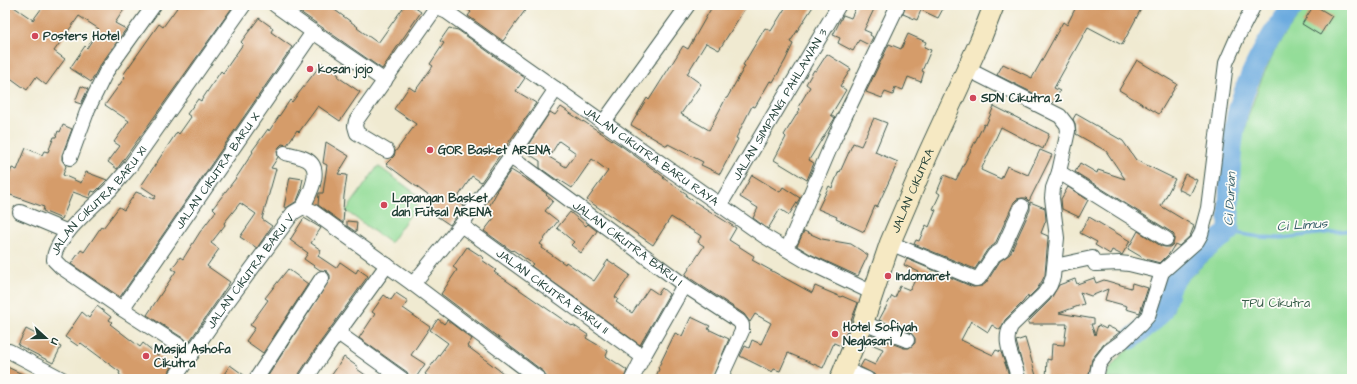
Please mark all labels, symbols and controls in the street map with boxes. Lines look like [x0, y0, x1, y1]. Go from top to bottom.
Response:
street label: JALAN SIMPANG PAHLAWAN 3 [728, 25, 832, 184]
place label: Posters Hotel [43, 28, 120, 45]
marker: Posters Hotel [30, 31, 40, 41]
place label: kosan jojo [318, 61, 373, 79]
marker: kosan jojo [305, 64, 315, 74]
place label: SDN Cikutra 2 [980, 90, 1062, 107]
marker: SDN Cikutra 2 [968, 93, 978, 103]
street label: JALAN CIKUTRA BARU RAYA [580, 103, 722, 210]
street label: JALAN CIKUTRA BARU X [171, 109, 264, 233]
street label: JALAN CIKUTRA BARU XI [46, 142, 151, 257]
place label: GOR Basket ARENA [438, 142, 551, 159]
marker: GOR Basket ARENA [425, 145, 435, 155]
street label: JALAN CIKUTRA [887, 145, 938, 235]
water label: Ci Durian [1220, 170, 1240, 226]
place label: Lapangan Basket dan Futsal ARENA [391, 190, 492, 221]
street label: JALAN CIKUTRA BARU I [569, 197, 687, 290]
marker: Lapangan Basket dan Futsal ARENA [379, 200, 389, 210]
street label: JALAN CIKUTRA BARU V [202, 210, 299, 332]
water label: Ci Limus [1276, 214, 1329, 236]
street label: JALAN CIKUTRA BARU II [493, 245, 612, 338]
place label: Indomaret [896, 268, 950, 285]
marker: Indomaret [883, 271, 893, 281]
park label: TPU Cikutra [1242, 295, 1310, 312]
north arrow [26, 318, 66, 358]
place label: Hotel Sofiyah Neglasari [843, 319, 918, 352]
marker: Hotel Sofiyah Neglasari [830, 329, 840, 339]
text: U [47, 335, 63, 347]
place label: Masjid Ashofa Cikutra [154, 341, 231, 372]
marker: Masjid Ashofa Cikutra [141, 351, 151, 361]

